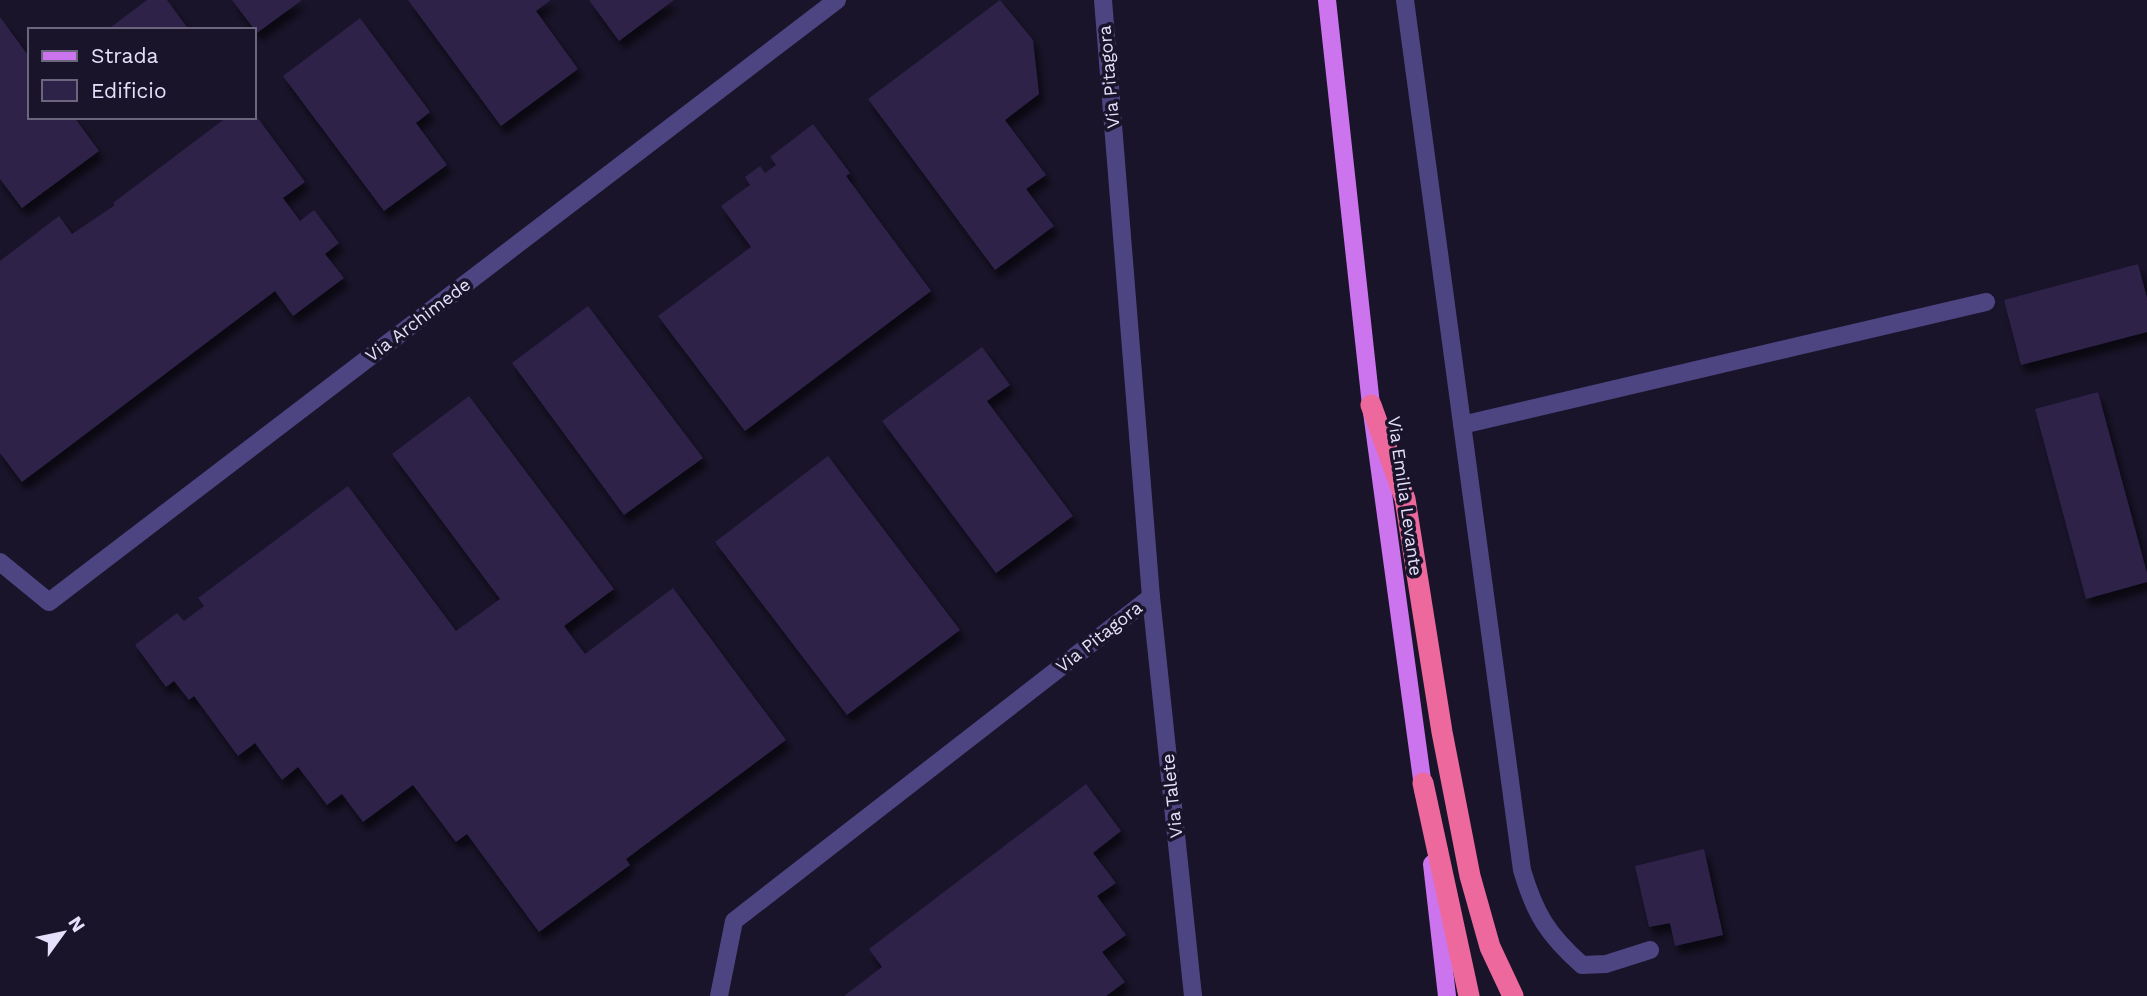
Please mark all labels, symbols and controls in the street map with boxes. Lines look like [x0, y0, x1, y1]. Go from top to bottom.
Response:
street label: Via Pitagora [1094, 25, 1123, 130]
legend [28, 28, 256, 119]
text: Strada [91, 43, 159, 68]
text: Edificio [91, 78, 167, 103]
street label: Via Archimede [361, 273, 474, 366]
street label: Via Emilia Levante [1384, 415, 1427, 577]
street label: Via Pitagora [1051, 596, 1146, 677]
street label: Via Talete [1157, 753, 1186, 839]
north arrow [28, 898, 98, 968]
text: N [63, 912, 90, 936]

